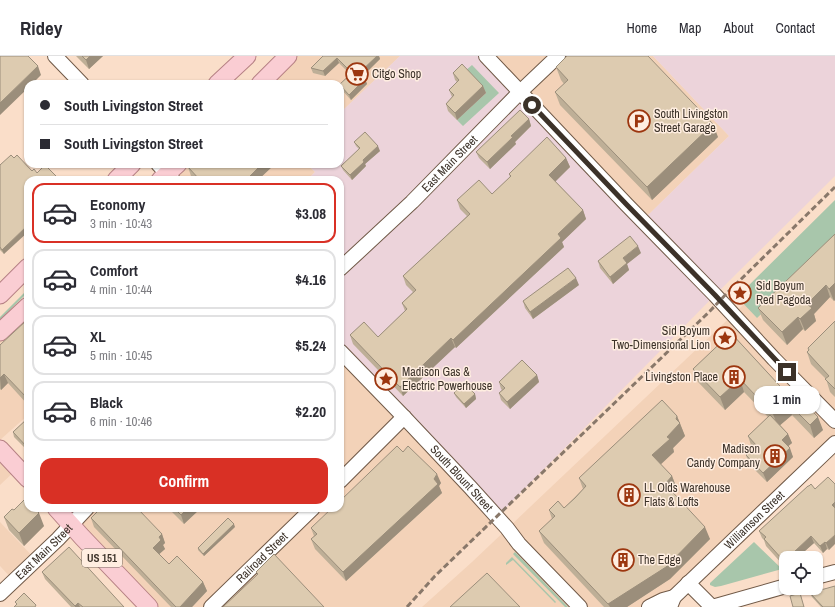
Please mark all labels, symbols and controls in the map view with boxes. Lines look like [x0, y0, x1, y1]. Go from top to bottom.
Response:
text: Ridey [20, 15, 62, 41]
text: Home [626, 19, 657, 37]
text: Map [679, 19, 701, 37]
text: About [723, 19, 753, 37]
text: Contact [775, 19, 815, 37]
supermarket icon: Citgo Shop [344, 61, 370, 87]
place label: Citgo Shop [372, 66, 421, 82]
text: South Livingston Street [64, 95, 203, 116]
route start [523, 96, 541, 114]
place label: South Livingston Street Garage [654, 106, 728, 136]
parking icon: South Livingston Street Garage [626, 108, 652, 134]
street label: East Main Street [418, 132, 481, 196]
text: South Livingston Street [64, 133, 203, 154]
text: Economy [90, 194, 145, 215]
icon: car [42, 195, 78, 231]
text: $3.08 [295, 203, 326, 224]
text: 3 min · 10:43 [90, 215, 152, 232]
text: Comfort [90, 260, 138, 281]
icon: car [42, 261, 78, 297]
text: $4.16 [295, 269, 326, 290]
place label: Sid Boyum Red Pagoda [756, 278, 811, 308]
place icon: Sid Boyum Red Pagoda [727, 280, 753, 306]
text: 4 min · 10:44 [90, 281, 152, 298]
place label: Sid Boyum Two-Dimensional Lion [612, 323, 710, 353]
place icon: Sid Boyum Two-Dimensional Lion [712, 325, 738, 351]
text: XL [90, 326, 106, 347]
icon: car [42, 327, 78, 363]
text: $5.24 [295, 335, 326, 356]
text: 5 min · 10:45 [90, 347, 152, 364]
route end [778, 363, 796, 381]
place label: Madison Gas & Electric Powerhouse [402, 364, 492, 394]
building icon: Livingston Place [721, 364, 747, 390]
place icon: Madison Gas & Electric Powerhouse [373, 366, 399, 392]
place label: Livingston Place [645, 369, 718, 385]
callout: 1 min [754, 386, 820, 414]
text: 1 min [773, 391, 801, 408]
text: Black [90, 392, 123, 413]
icon: car [42, 393, 78, 429]
text: $2.20 [295, 401, 326, 422]
text: 6 min · 10:46 [90, 413, 152, 430]
place label: Madison Candy Company [687, 441, 760, 471]
street label: South Blount Street [426, 442, 497, 515]
building icon: Madison Candy Company [762, 443, 788, 469]
button: Confirm [40, 458, 328, 504]
place label: LL Olds Warehouse Flats & Lofts [644, 480, 730, 510]
building icon: LL Olds Warehouse Flats & Lofts [616, 482, 642, 508]
street label: Williamson Street [721, 487, 788, 553]
street label: East Main Street [12, 520, 76, 583]
street label: Railroad Street [233, 529, 292, 586]
building icon: The Edge [610, 547, 636, 573]
road number: US 151 [82, 549, 122, 567]
map controls [779, 551, 823, 595]
button: locate [779, 551, 823, 595]
place label: The Edge [638, 552, 681, 568]

